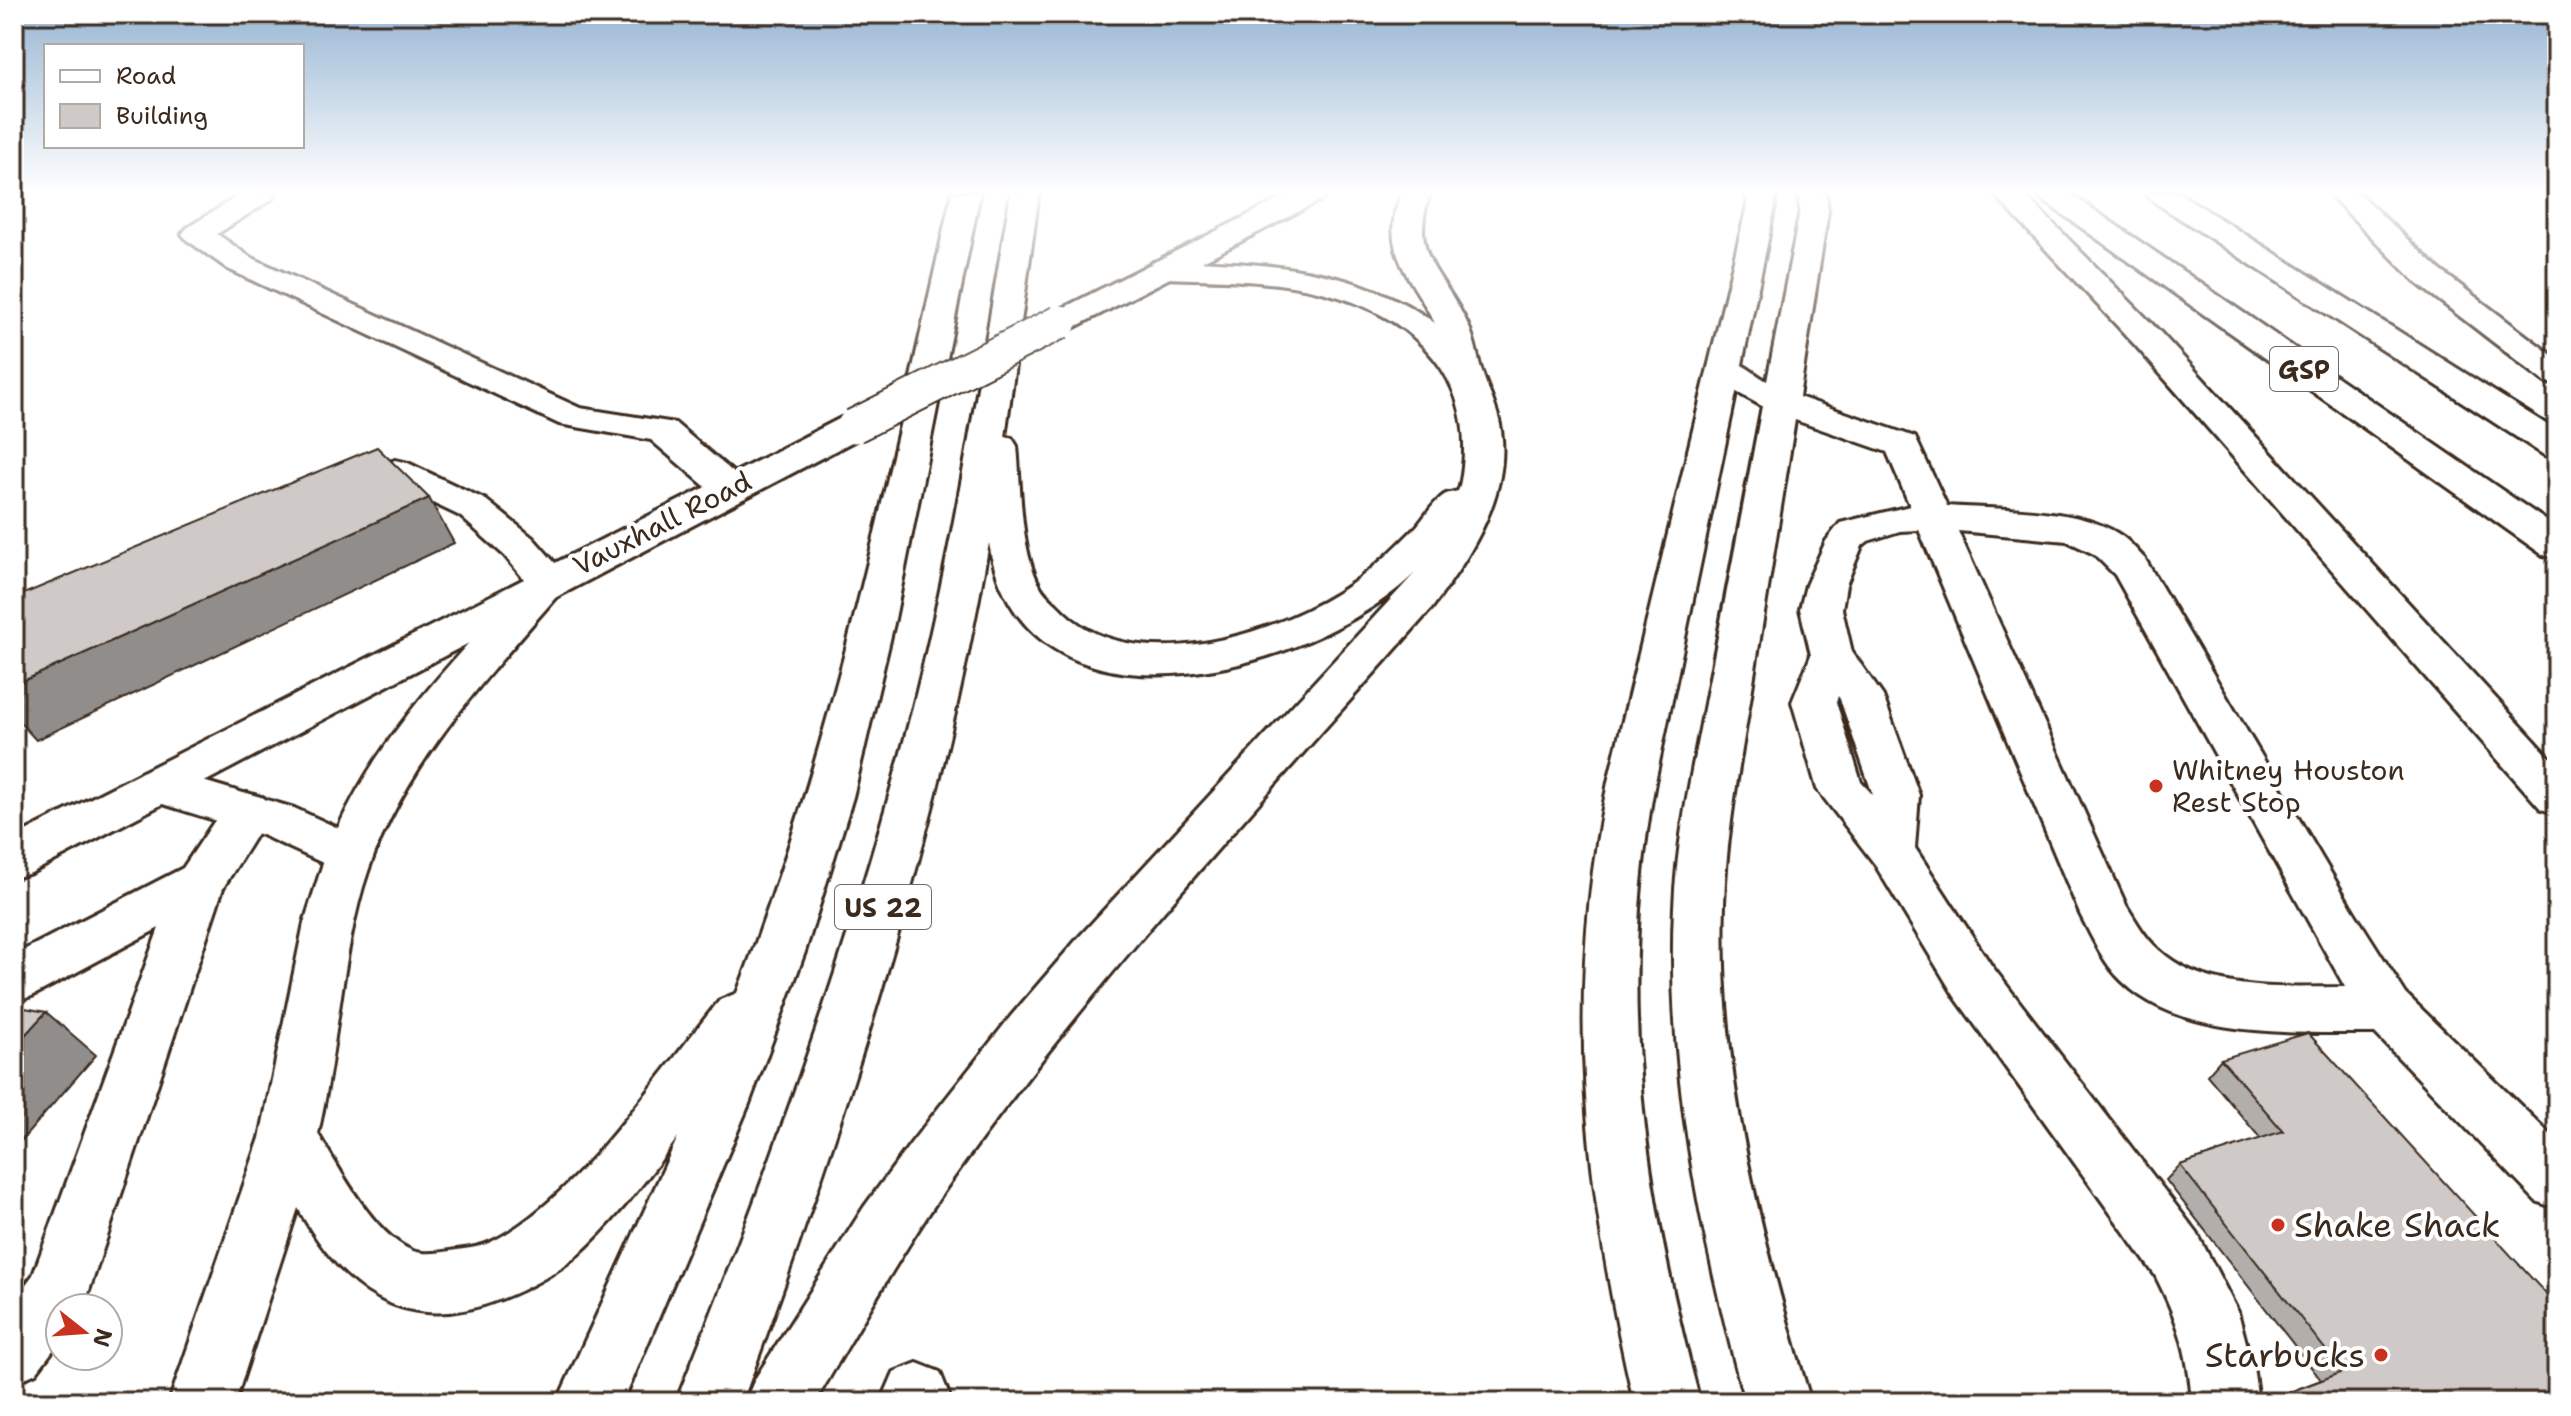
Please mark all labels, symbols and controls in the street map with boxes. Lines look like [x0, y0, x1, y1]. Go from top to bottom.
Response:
legend [44, 44, 304, 148]
text: Road [116, 60, 176, 92]
text: Building [116, 100, 208, 132]
road number: GSP [2270, 347, 2338, 391]
street label: Vauxhall Road [566, 462, 758, 584]
place label: Whitney Houston Rest Stop [2172, 751, 2405, 821]
marker: Whitney Houston Rest Stop [2147, 777, 2165, 795]
road number: US 22 [835, 885, 931, 929]
place label: Shake Shack [2294, 1202, 2501, 1248]
marker: Shake Shack [2269, 1216, 2287, 1234]
north arrow [44, 1292, 124, 1372]
text: N [86, 1325, 119, 1350]
place label: Starbucks [2205, 1332, 2365, 1378]
marker: Starbucks [2372, 1346, 2390, 1364]

